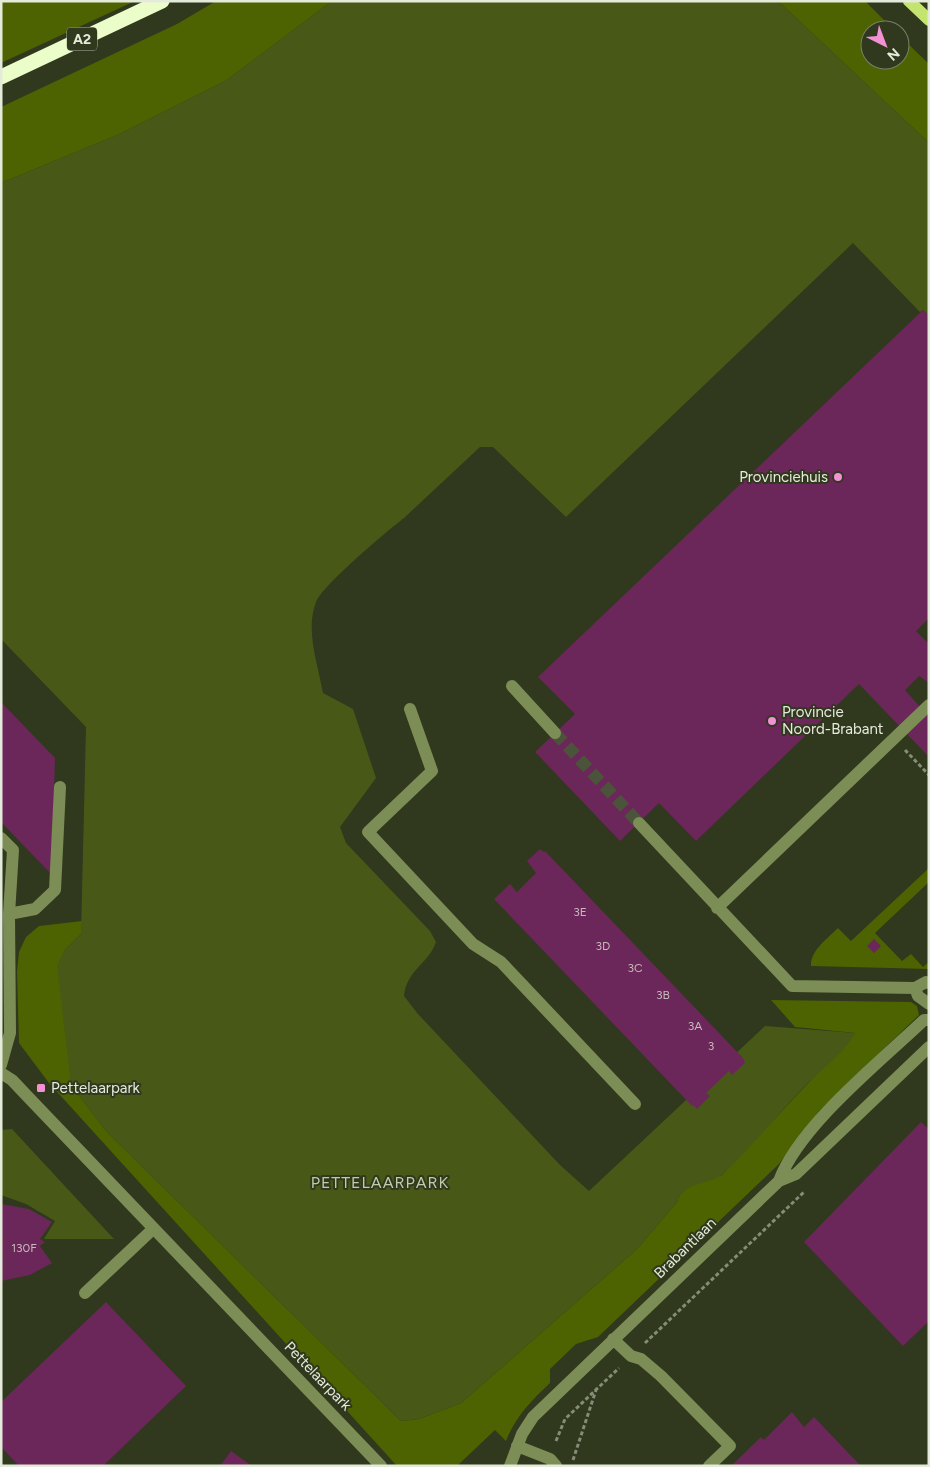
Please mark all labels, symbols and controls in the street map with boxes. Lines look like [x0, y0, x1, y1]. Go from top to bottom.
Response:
north arrow [860, 20, 910, 70]
road number: A2 [67, 28, 97, 50]
text: N [884, 44, 903, 64]
place label: Provinciehuis [739, 468, 828, 486]
marker: Provinciehuis [832, 471, 844, 483]
place label: Provincie Noord-Brabant [782, 703, 884, 738]
marker: Provincie Noord-Brabant [766, 715, 778, 727]
house number: 3E [573, 905, 587, 919]
house number: 3D [596, 939, 610, 953]
house number: 3C [627, 961, 643, 975]
house number: 3B [656, 988, 670, 1002]
house number: 3A [688, 1019, 702, 1033]
house number: 3 [708, 1039, 714, 1053]
place label: Pettelaarpark [51, 1079, 140, 1097]
marker: Pettelaarpark [35, 1082, 47, 1094]
district label: PETTELAARPARK [311, 1173, 449, 1192]
street label: Brabantlaan [650, 1214, 720, 1282]
house number: 130F [11, 1241, 37, 1255]
street label: Pettelaarpark [281, 1338, 356, 1415]

